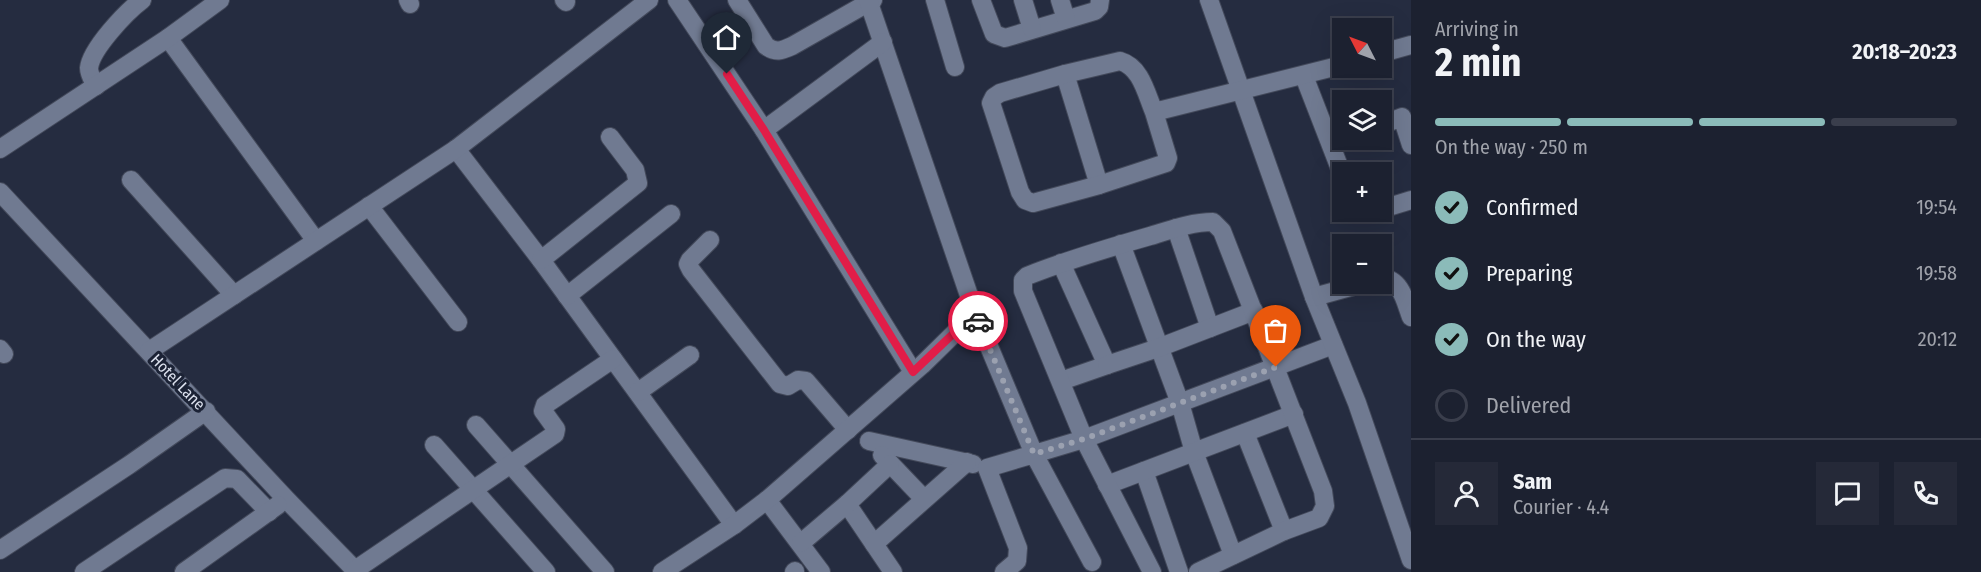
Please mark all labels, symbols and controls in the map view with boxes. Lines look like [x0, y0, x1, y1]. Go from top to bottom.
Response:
pin [701, 12, 752, 74]
text: Arriving in [1435, 17, 1519, 41]
north arrow [1332, 18, 1392, 78]
map controls [1332, 18, 1392, 294]
icon: home [710, 21, 743, 54]
text: 20:18–20:23 [1852, 38, 1957, 65]
text: 2 min [1435, 40, 1521, 86]
button: layers [1332, 90, 1392, 150]
text: On the way · 250 m [1435, 135, 1588, 159]
button: + [1332, 162, 1392, 222]
icon: check [1435, 191, 1468, 224]
text: Confirmed [1486, 194, 1579, 221]
text: 19:54 [1916, 195, 1957, 219]
button: − [1332, 234, 1392, 294]
icon: check [1435, 257, 1468, 290]
text: Preparing [1486, 260, 1572, 287]
text: 19:58 [1916, 261, 1957, 285]
courier [948, 291, 1008, 351]
icon: car [962, 305, 995, 338]
pin [1250, 305, 1301, 367]
icon: bag [1259, 314, 1292, 347]
icon: check [1435, 323, 1468, 356]
text: On the way [1486, 326, 1586, 353]
text: 20:12 [1918, 327, 1957, 351]
street label: Hotel Lane [147, 350, 209, 414]
text: Delivered [1486, 392, 1571, 419]
button: person [1435, 462, 1498, 525]
button: chat [1816, 462, 1879, 525]
button: phone [1894, 462, 1957, 525]
text: Sam [1513, 468, 1552, 495]
text: Courier · 4.4 [1513, 495, 1609, 519]

